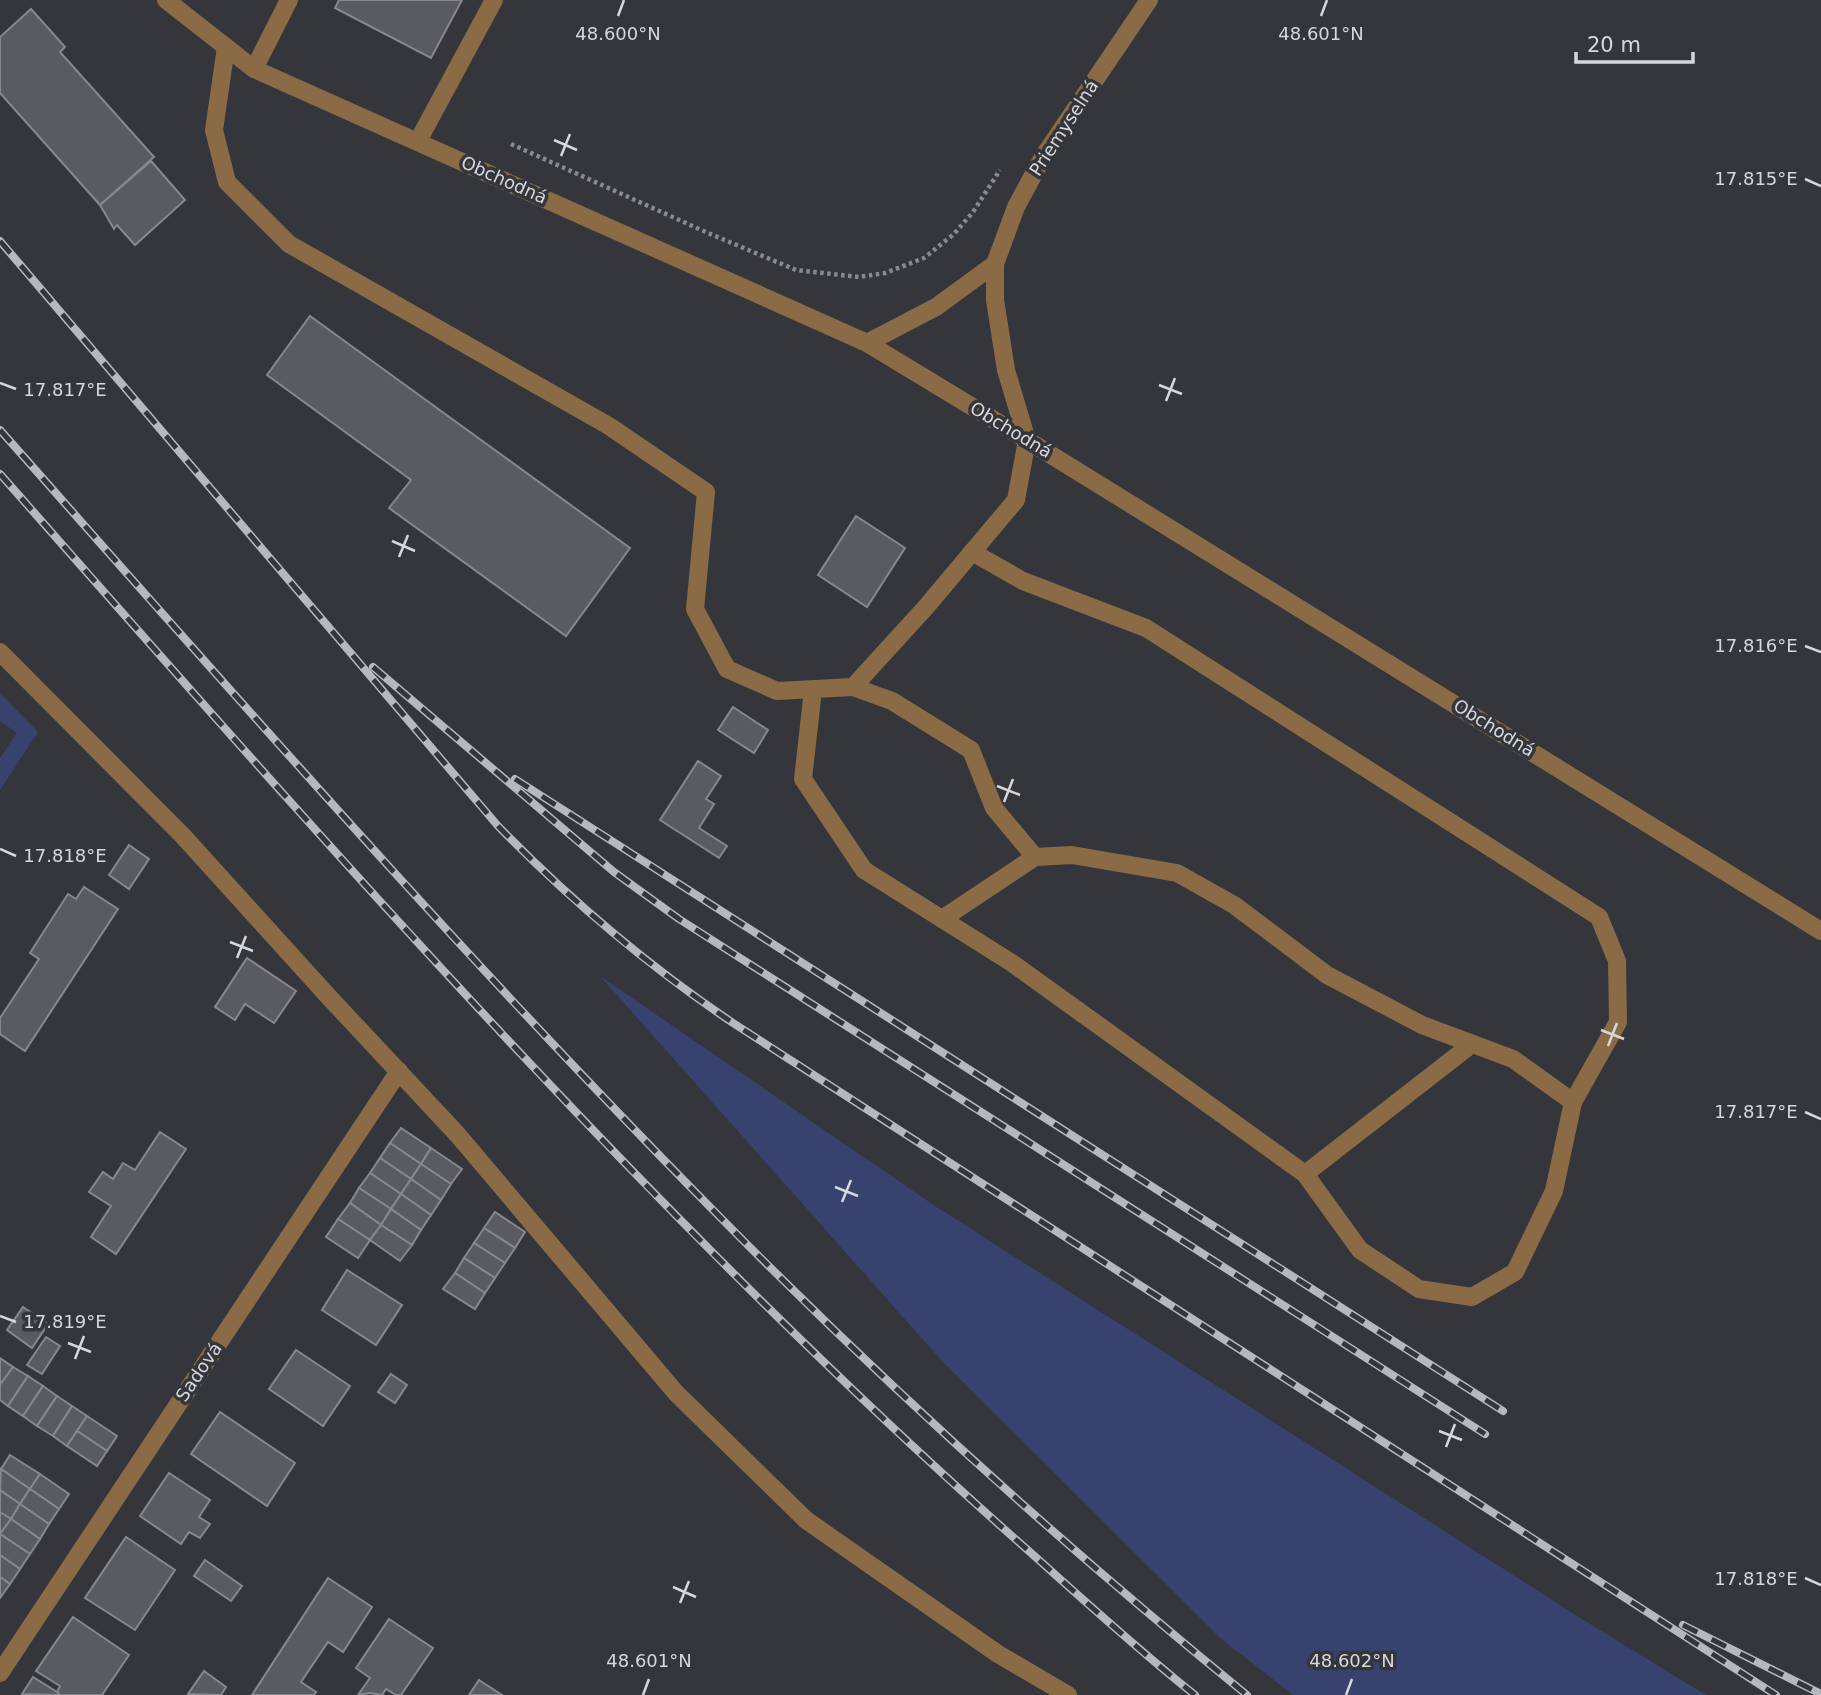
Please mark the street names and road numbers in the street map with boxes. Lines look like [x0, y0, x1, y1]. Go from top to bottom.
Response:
street label: Priemyselná [1025, 76, 1102, 180]
street label: Obchodná [458, 151, 550, 208]
street label: Obchodná [967, 397, 1056, 462]
street label: Obchodná [1450, 694, 1539, 761]
street label: Sadová [171, 1338, 226, 1405]

